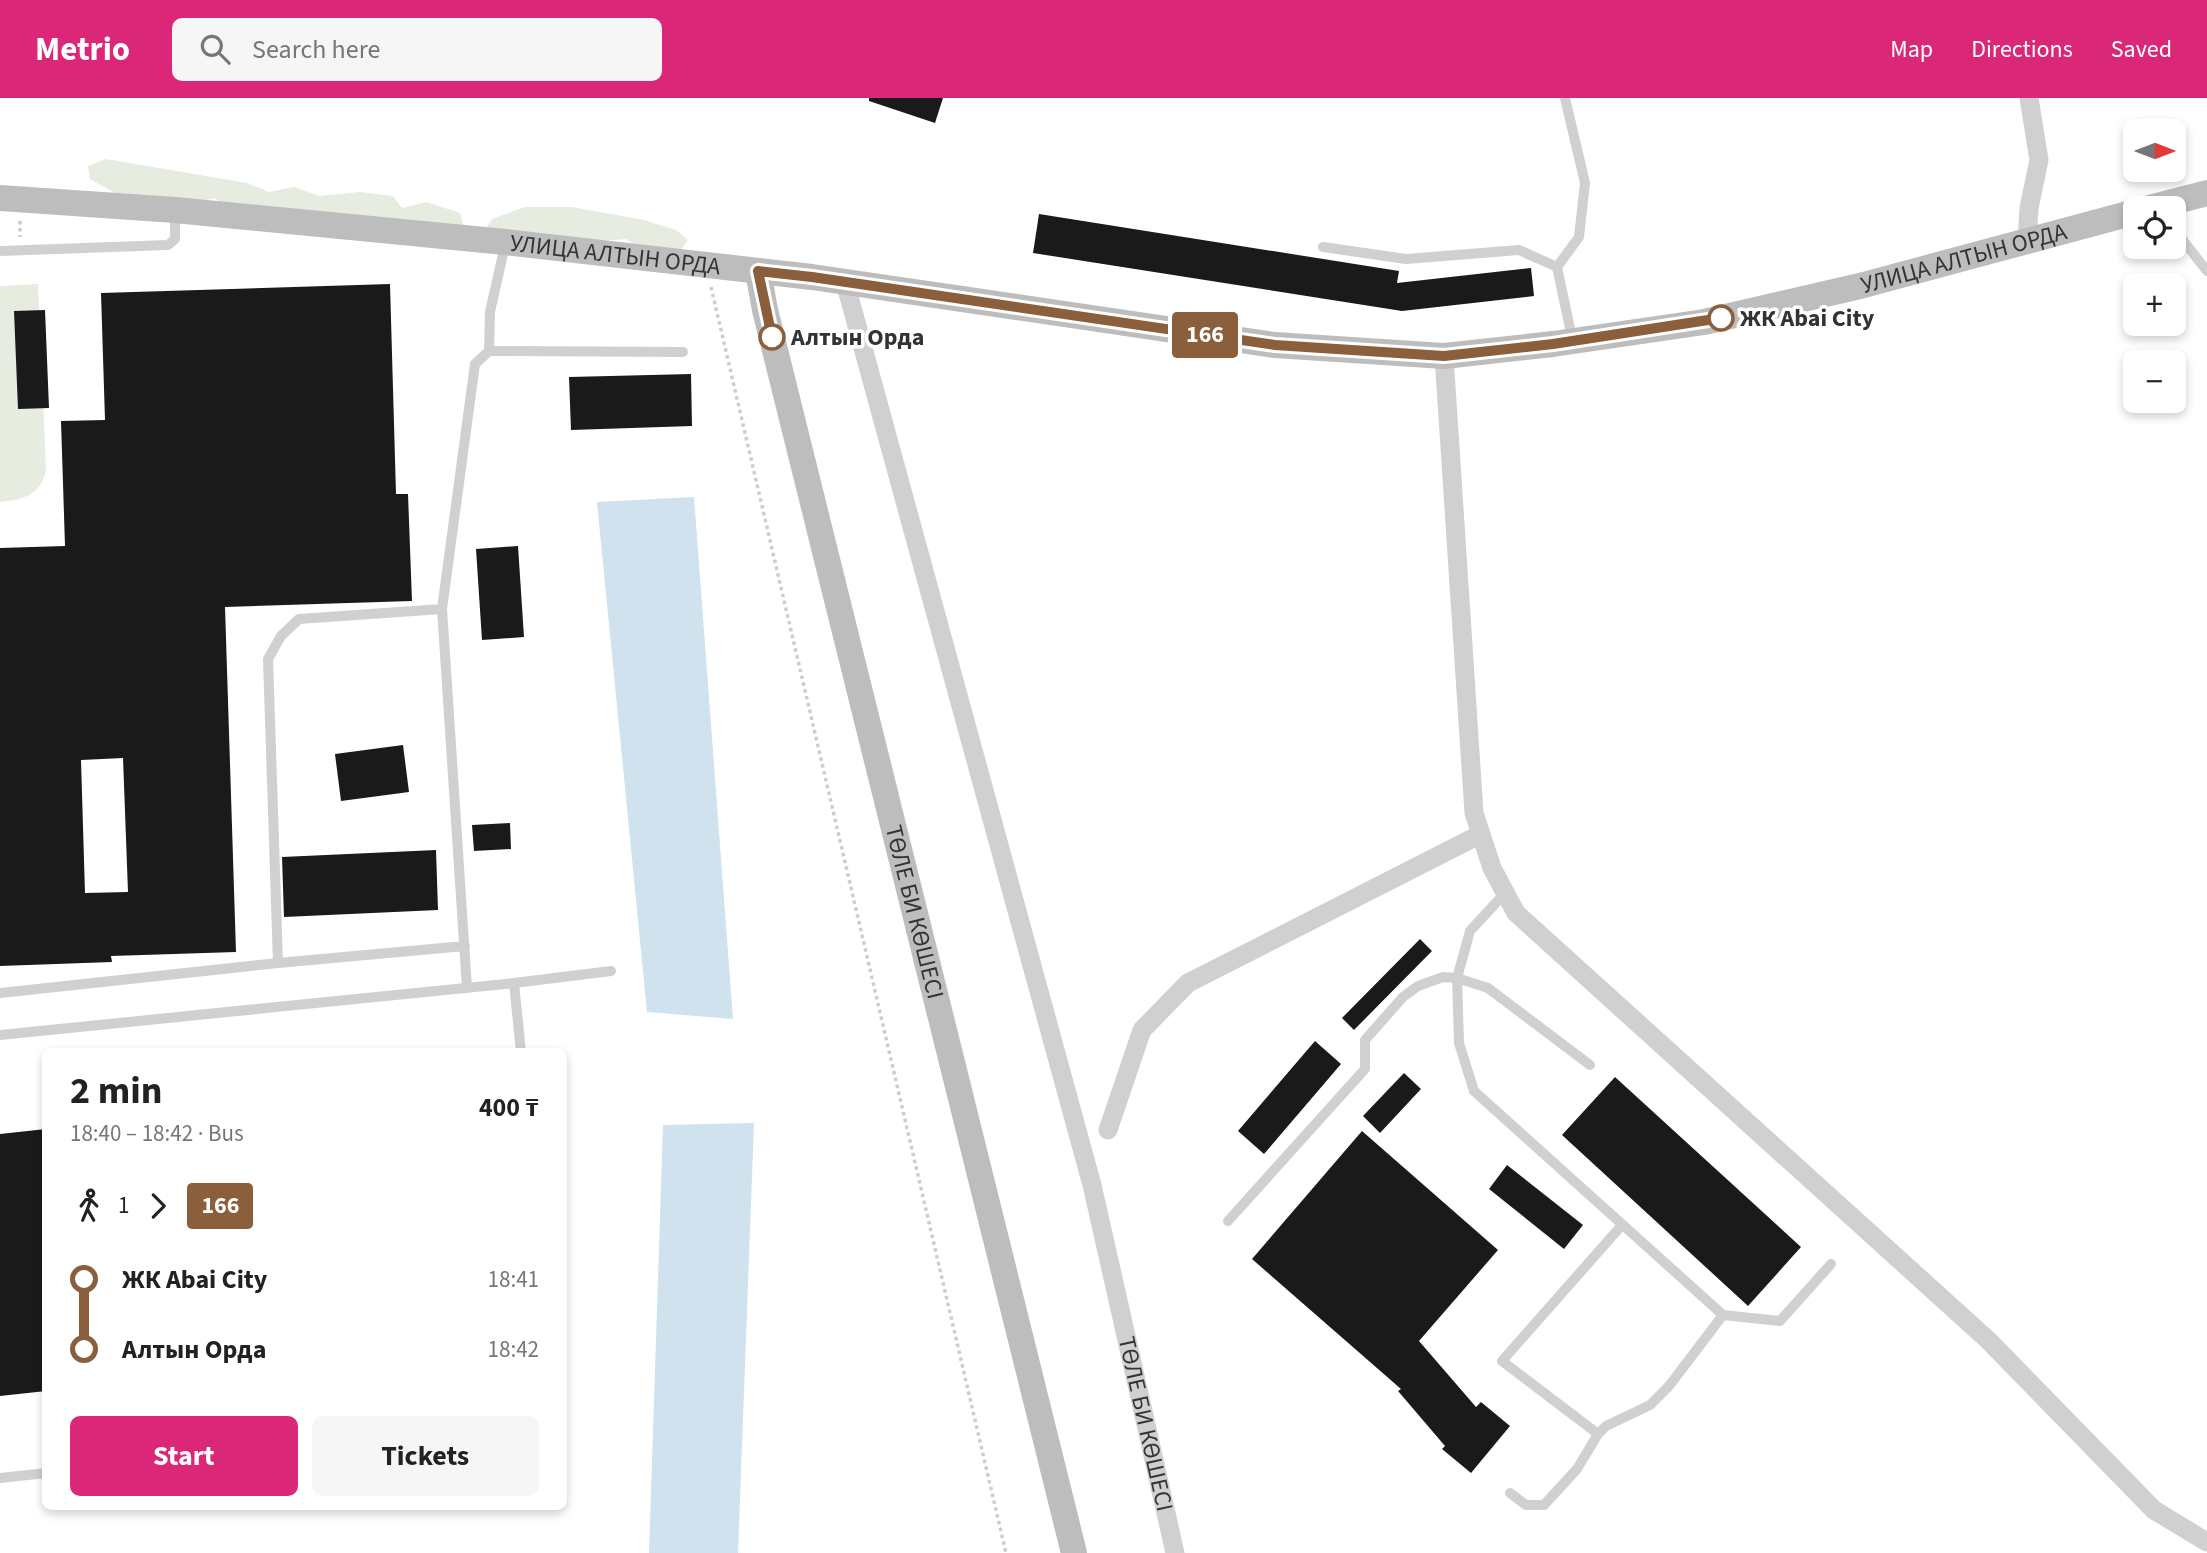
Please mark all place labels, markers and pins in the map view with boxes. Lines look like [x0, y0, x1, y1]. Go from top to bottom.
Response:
place label: ЖК Abai City [1740, 301, 1875, 336]
marker: ЖК Abai City [1708, 305, 1734, 331]
place label: Алтын Орда [790, 320, 924, 355]
marker: Алтын Орда [759, 324, 785, 350]

